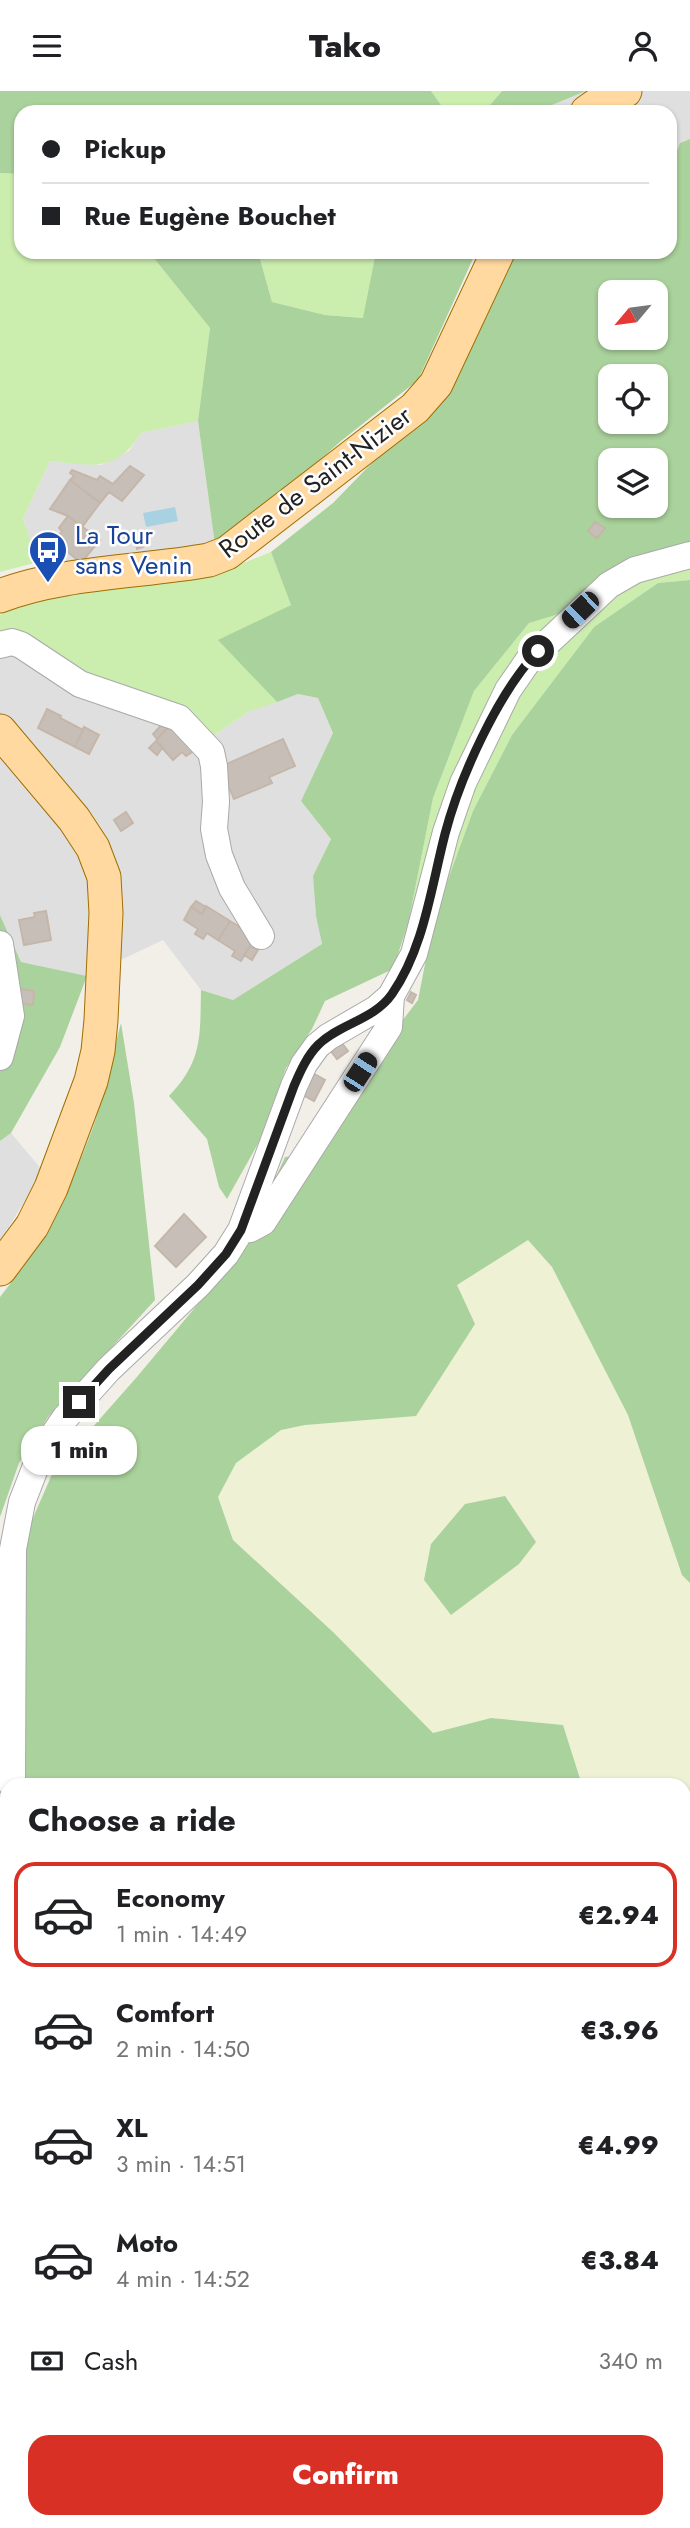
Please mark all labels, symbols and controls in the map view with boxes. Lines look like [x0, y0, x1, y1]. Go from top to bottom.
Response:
text: Tako [309, 23, 381, 69]
icon: menu [28, 27, 66, 65]
icon: person [624, 27, 662, 65]
text: Pickup [84, 130, 166, 168]
text: Rue Eugène Bouchet [84, 197, 336, 235]
north arrow [598, 280, 668, 350]
map controls [598, 280, 668, 518]
button: locate [598, 364, 668, 434]
street label: Route de Saint-Nizier [211, 397, 419, 567]
button: layers [598, 448, 668, 518]
place label: La Tour sans Venin [75, 516, 192, 584]
bus stop icon: La Tour sans Venin [27, 529, 69, 584]
car [558, 588, 603, 632]
route start [522, 635, 554, 667]
car [340, 1049, 381, 1095]
route end [63, 1386, 95, 1418]
callout: 1 min [21, 1427, 137, 1475]
text: 1 min [50, 1433, 108, 1467]
text: Choose a ride [28, 1797, 236, 1843]
text: Economy [116, 1879, 225, 1917]
icon: car [32, 1883, 95, 1946]
text: €2.94 [578, 1896, 659, 1934]
text: 1 min · 14:49 [116, 1917, 247, 1951]
text: Comfort [116, 1994, 214, 2032]
icon: car [32, 1998, 95, 2061]
text: €3.96 [580, 2011, 659, 2049]
text: 2 min · 14:50 [116, 2032, 250, 2066]
text: XL [116, 2109, 148, 2147]
icon: car [32, 2113, 95, 2176]
text: €4.99 [578, 2126, 659, 2164]
text: 3 min · 14:51 [116, 2147, 246, 2181]
text: Moto [116, 2224, 178, 2262]
icon: car [32, 2228, 95, 2291]
text: €3.84 [581, 2241, 659, 2279]
text: 4 min · 14:52 [116, 2262, 250, 2296]
icon: cash [28, 2342, 66, 2380]
text: Cash [84, 2342, 138, 2380]
text: 340 m [598, 2344, 663, 2378]
button: Confirm [28, 2435, 663, 2515]

